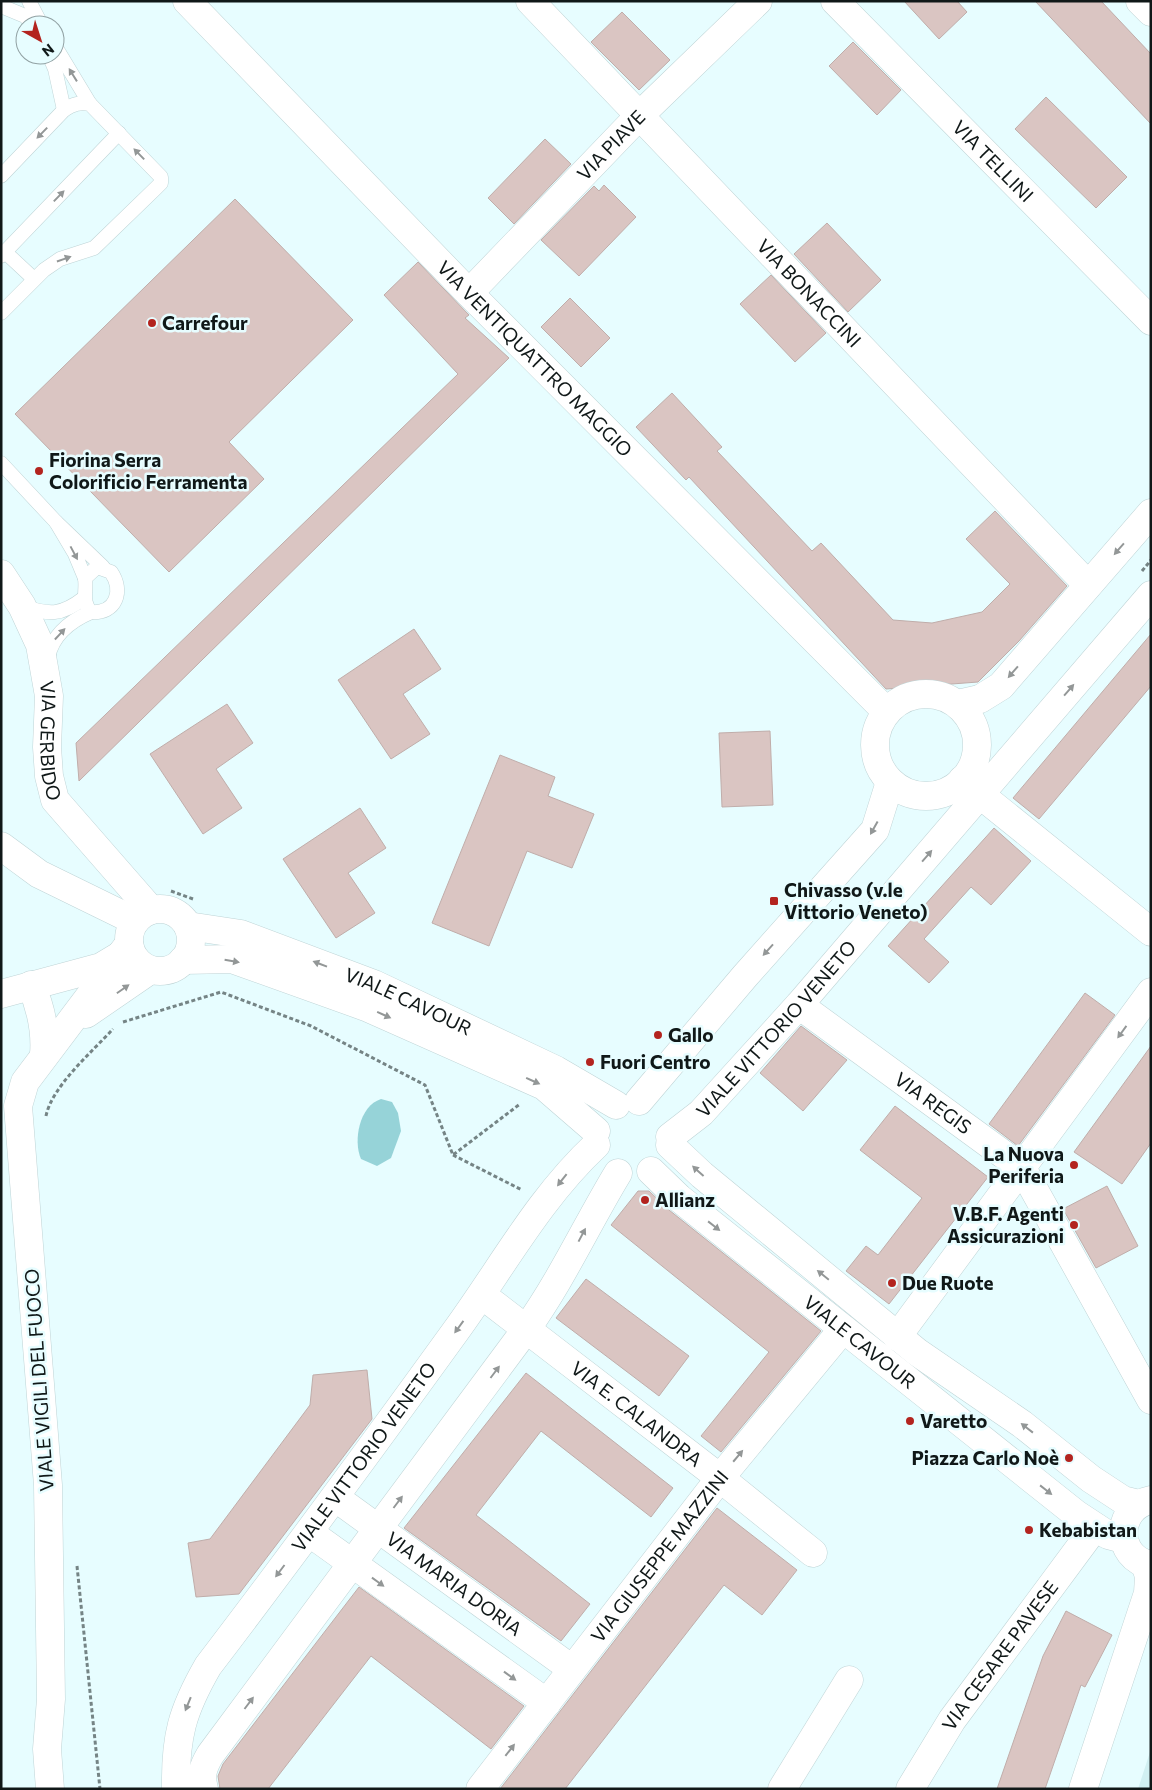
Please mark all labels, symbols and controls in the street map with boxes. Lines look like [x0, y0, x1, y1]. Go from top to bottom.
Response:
north arrow [15, 15, 65, 65]
text: N [39, 41, 58, 60]
one-way arrow [68, 68, 77, 81]
street label: VIA PIAVE [572, 105, 650, 185]
street label: VIA TELLINI [948, 115, 1039, 206]
one-way arrow [36, 127, 48, 139]
one-way arrow [133, 149, 145, 161]
one-way arrow [53, 190, 65, 202]
street label: VIA BONACCINI [753, 234, 866, 352]
one-way arrow [57, 255, 72, 263]
street label: VIA VENTIQUATTRO MAGGIO [433, 256, 638, 461]
place label: Carrefour [162, 311, 248, 334]
marker: Carrefour [146, 317, 158, 329]
place label: Fiorina Serra Colorificio Ferramenta [49, 448, 247, 493]
marker: Fiorina Serra Colorificio Ferramenta [33, 465, 45, 477]
one-way arrow [1113, 543, 1125, 555]
one-way arrow [70, 546, 78, 560]
one-way arrow [54, 628, 66, 640]
one-way arrow [1007, 666, 1018, 679]
street label: VIA GERBIDO [36, 679, 67, 803]
one-way arrow [1064, 683, 1075, 696]
one-way arrow [870, 820, 878, 835]
one-way arrow [922, 850, 933, 863]
place label: Chivasso (v.le Vittorio Veneto) [784, 878, 928, 923]
marker: Chivasso (v.le Vittorio Veneto) [768, 895, 780, 907]
street label: VIALE VITTORIO VENETO [691, 935, 860, 1122]
one-way arrow [762, 944, 774, 956]
one-way arrow [224, 957, 240, 965]
one-way arrow [312, 960, 327, 968]
street label: VIALE CAVOUR [342, 962, 476, 1040]
one-way arrow [116, 984, 129, 994]
one-way arrow [377, 1012, 391, 1020]
place label: Gallo [668, 1023, 714, 1046]
one-way arrow [1117, 1025, 1127, 1039]
marker: Gallo [652, 1029, 664, 1041]
place label: Fuori Centro [600, 1050, 711, 1073]
marker: Fuori Centro [584, 1056, 596, 1068]
street label: VIA REGIS [890, 1067, 976, 1138]
one-way arrow [526, 1077, 540, 1085]
place label: La Nuova Periferia [983, 1142, 1064, 1187]
marker: La Nuova Periferia [1068, 1159, 1080, 1171]
one-way arrow [693, 1165, 705, 1177]
one-way arrow [557, 1173, 568, 1186]
place label: Allianz [655, 1188, 715, 1211]
marker: Allianz [639, 1194, 651, 1206]
place label: V.B.F. Agenti Assicurazioni [947, 1202, 1064, 1247]
marker: V.B.F. Agenti Assicurazioni [1068, 1219, 1080, 1231]
one-way arrow [707, 1221, 721, 1231]
one-way arrow [578, 1227, 586, 1242]
street label: VIALE VIGILI DEL FUOCO [19, 1268, 58, 1492]
one-way arrow [817, 1269, 830, 1280]
place label: Due Ruote [902, 1271, 993, 1294]
marker: Due Ruote [886, 1277, 898, 1289]
street label: VIALE CAVOUR [799, 1290, 921, 1393]
one-way arrow [454, 1320, 464, 1334]
street label: VIA E. CALANDRA [567, 1356, 707, 1471]
street label: VIALE VITTORIO VENETO [286, 1357, 440, 1556]
one-way arrow [490, 1365, 500, 1379]
place label: Varetto [920, 1409, 987, 1432]
marker: Varetto [904, 1415, 916, 1427]
one-way arrow [1021, 1423, 1034, 1434]
place label: Piazza Carlo Noè [912, 1446, 1059, 1469]
one-way arrow [733, 1449, 744, 1462]
marker: Piazza Carlo Noè [1063, 1452, 1075, 1464]
street label: VIA GIUSEPPE MAZZINI [586, 1465, 733, 1647]
one-way arrow [1039, 1485, 1053, 1495]
one-way arrow [393, 1495, 403, 1509]
place label: Kebabistan [1039, 1518, 1137, 1541]
marker: Kebabistan [1023, 1524, 1035, 1536]
street label: VIA MARIA DORIA [382, 1526, 527, 1640]
one-way arrow [275, 1564, 286, 1577]
one-way arrow [371, 1576, 384, 1587]
street label: VIA CESARE PAVESE [936, 1576, 1062, 1734]
one-way arrow [503, 1671, 517, 1681]
one-way arrow [244, 1696, 254, 1710]
one-way arrow [184, 1697, 192, 1712]
one-way arrow [505, 1744, 516, 1757]

